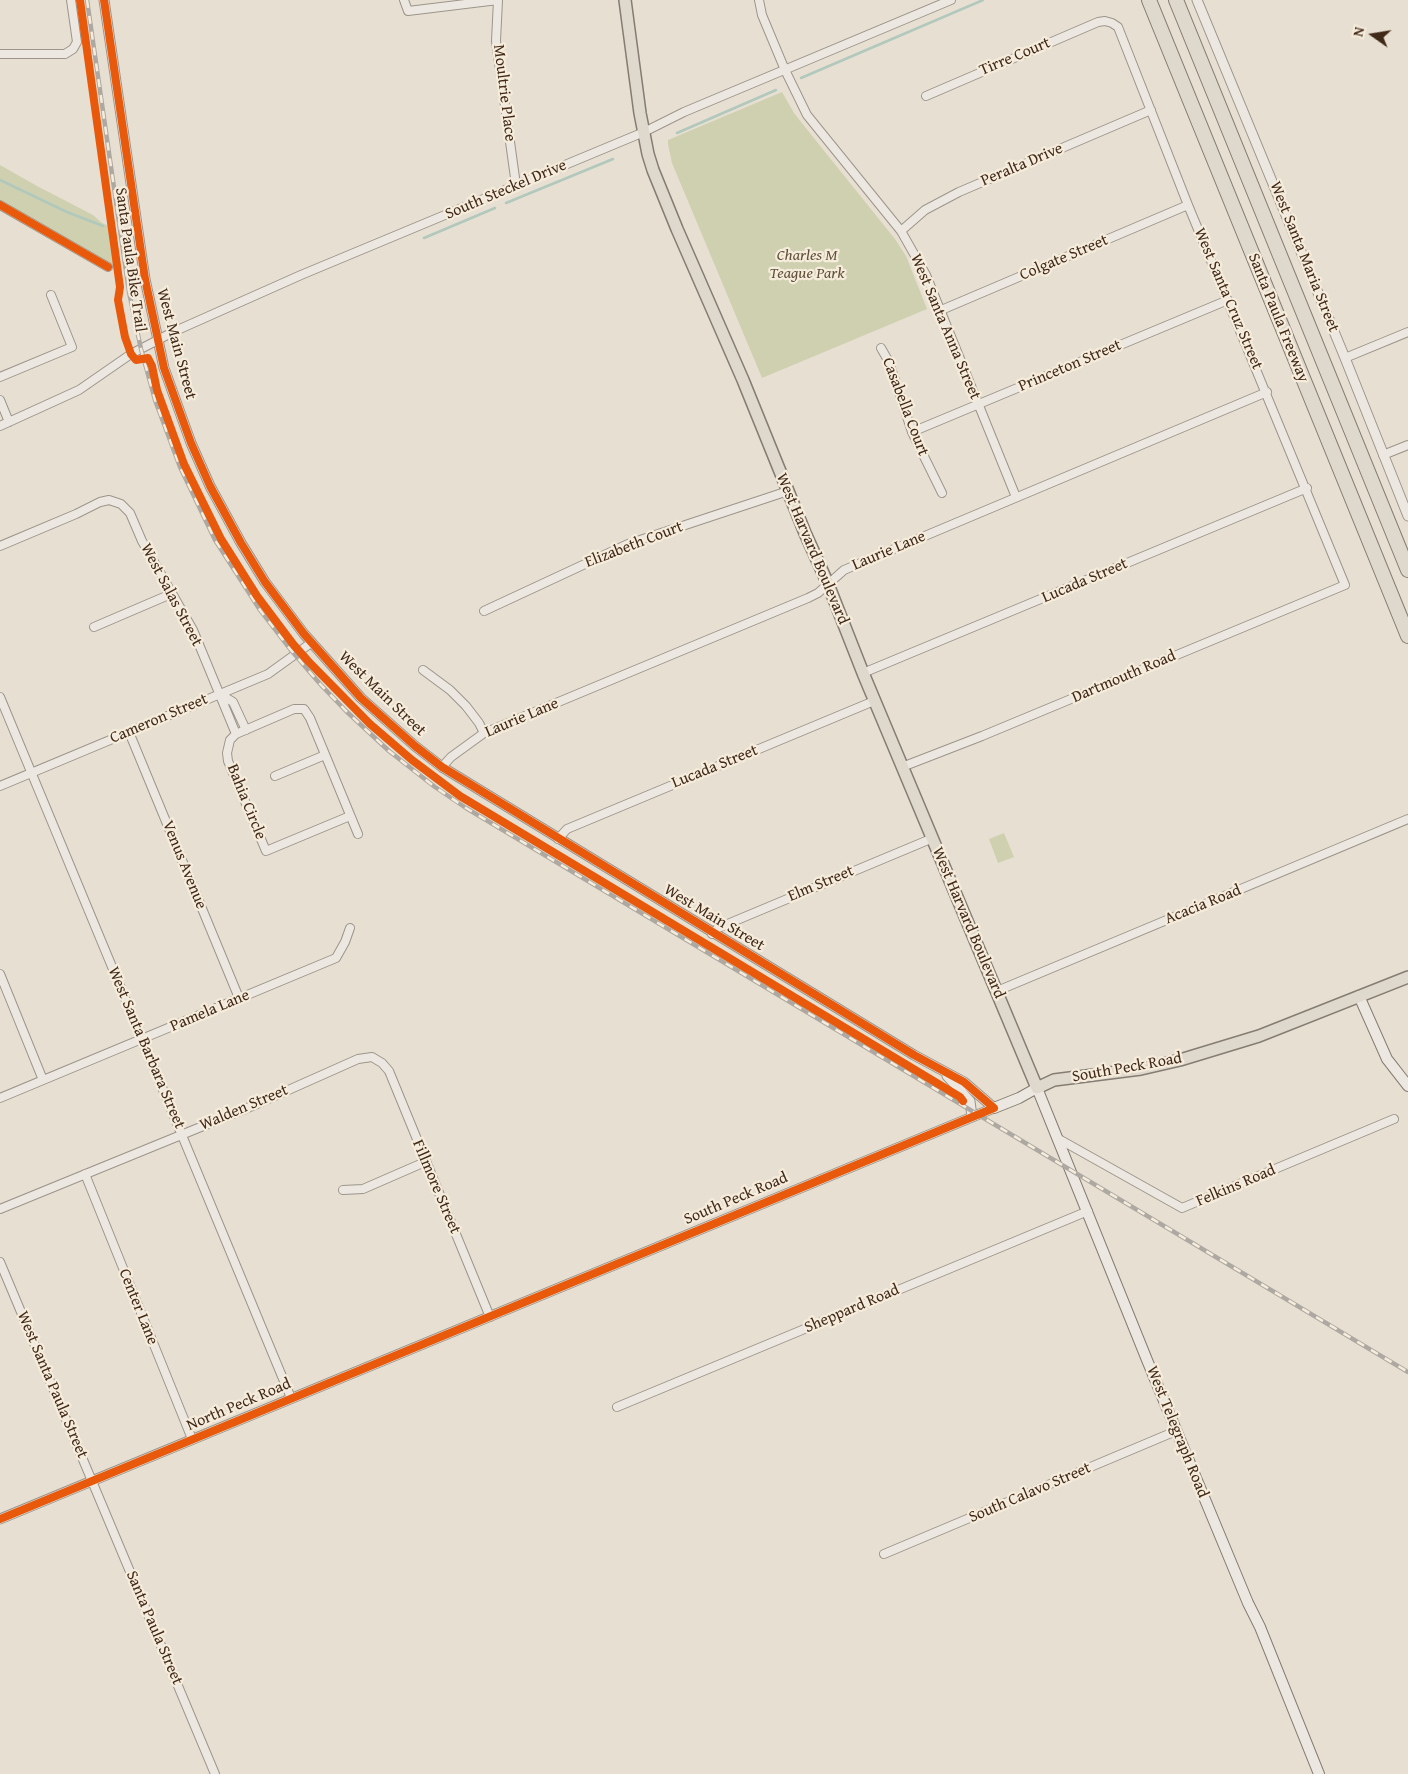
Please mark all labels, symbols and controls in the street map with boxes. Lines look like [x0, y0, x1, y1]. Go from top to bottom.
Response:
north arrow [1348, 10, 1398, 60]
text: N [1348, 25, 1369, 38]
street label: Tirre Court [977, 33, 1053, 81]
street label: Moultrie Place [489, 43, 519, 143]
street label: Peralta Drive [978, 139, 1066, 191]
street label: South Steckel Drive [442, 156, 570, 224]
street label: West Santa Maria Street [1265, 179, 1343, 335]
street label: Santa Paula Bike Trail [110, 186, 150, 334]
street label: West Santa Cruz Street [1189, 225, 1267, 373]
street label: Colgate Street [1017, 231, 1111, 285]
park label: Charles M Teague Park [769, 246, 845, 284]
street label: West Santa Anna Street [906, 251, 984, 403]
street label: Santa Paula Freeway [1243, 251, 1313, 385]
street label: West Main Street [152, 286, 200, 402]
street label: Princeton Street [1016, 336, 1124, 396]
street label: Casabella Court [877, 355, 933, 459]
street label: West Harvard Boulevard [771, 470, 853, 628]
street label: Elizabeth Court [582, 518, 686, 572]
street label: Laurie Lane [849, 527, 929, 575]
street label: West Salas Street [136, 540, 206, 650]
street label: Lucada Street [1039, 554, 1131, 608]
street label: Dartmouth Road [1069, 646, 1179, 708]
street label: West Main Street [334, 647, 430, 741]
street label: Cameron Street [107, 690, 211, 748]
street label: Laurie Lane [482, 694, 562, 742]
street label: Lucada Street [669, 741, 761, 793]
street label: Bahia Circle [222, 762, 270, 842]
street label: Venus Avenue [158, 818, 210, 912]
street label: West Harvard Boulevard [927, 844, 1009, 1002]
street label: Elm Street [785, 862, 857, 906]
street label: West Main Street [660, 880, 768, 956]
street label: Acacia Road [1162, 881, 1244, 929]
street label: West Santa Barbara Street [103, 964, 189, 1132]
street label: Pamela Lane [168, 986, 252, 1036]
street label: South Peck Road [1071, 1049, 1183, 1087]
street label: Walden Street [197, 1081, 291, 1135]
street label: Fillmore Street [408, 1137, 464, 1237]
street label: Felkins Road [1194, 1161, 1278, 1211]
street label: South Peck Road [681, 1169, 791, 1229]
street label: Center Lane [114, 1266, 162, 1348]
street label: Sheppard Road [802, 1280, 902, 1338]
street label: West Santa Paula Street [12, 1309, 92, 1461]
street label: West Telegraph Road [1142, 1363, 1212, 1501]
street label: North Peck Road [184, 1374, 294, 1436]
street label: South Calavo Street [966, 1459, 1094, 1527]
street label: Santa Paula Street [121, 1568, 187, 1688]

